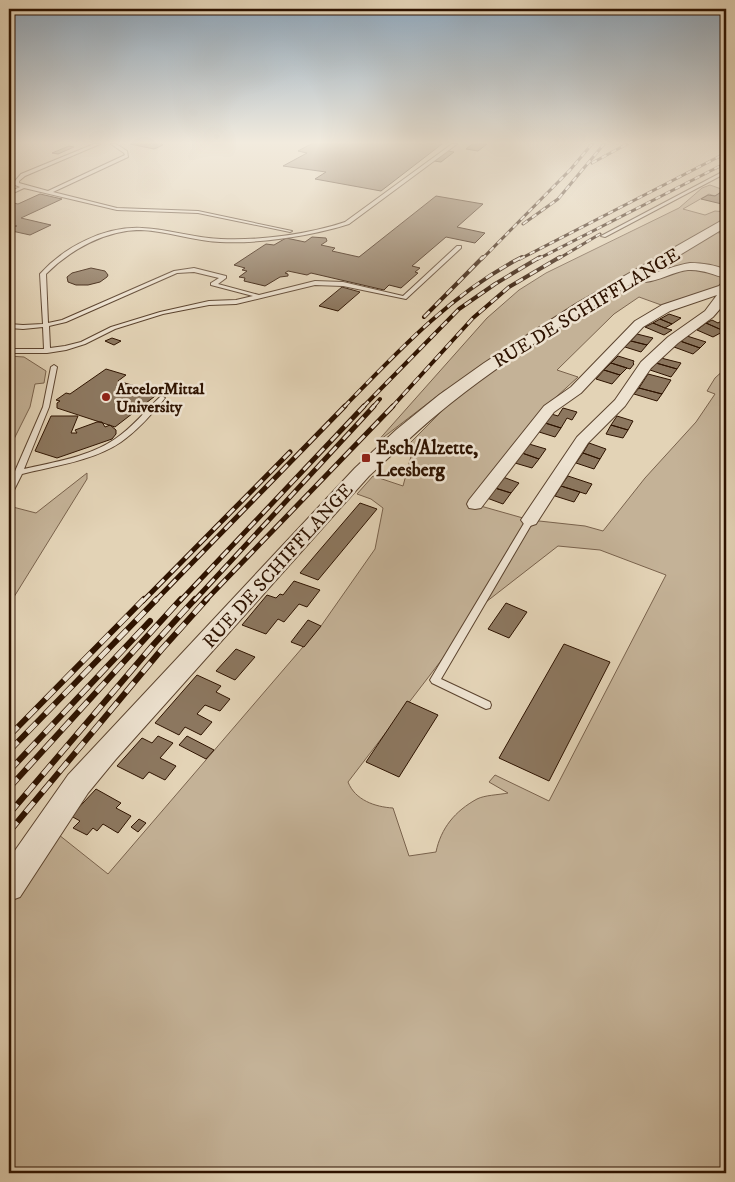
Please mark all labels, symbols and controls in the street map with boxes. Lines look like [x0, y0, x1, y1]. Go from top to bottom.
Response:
street label: RUE DE SCHIFFLANGE [489, 243, 684, 373]
place label: ArcelorMittal University [115, 379, 206, 417]
marker: ArcelorMittal University [100, 391, 112, 403]
place label: Esch/Alzette, Leesberg [376, 437, 478, 482]
marker: Esch/Alzette, Leesberg [360, 452, 372, 464]
street label: RUE DE SCHIFFLANGE [198, 479, 358, 653]

